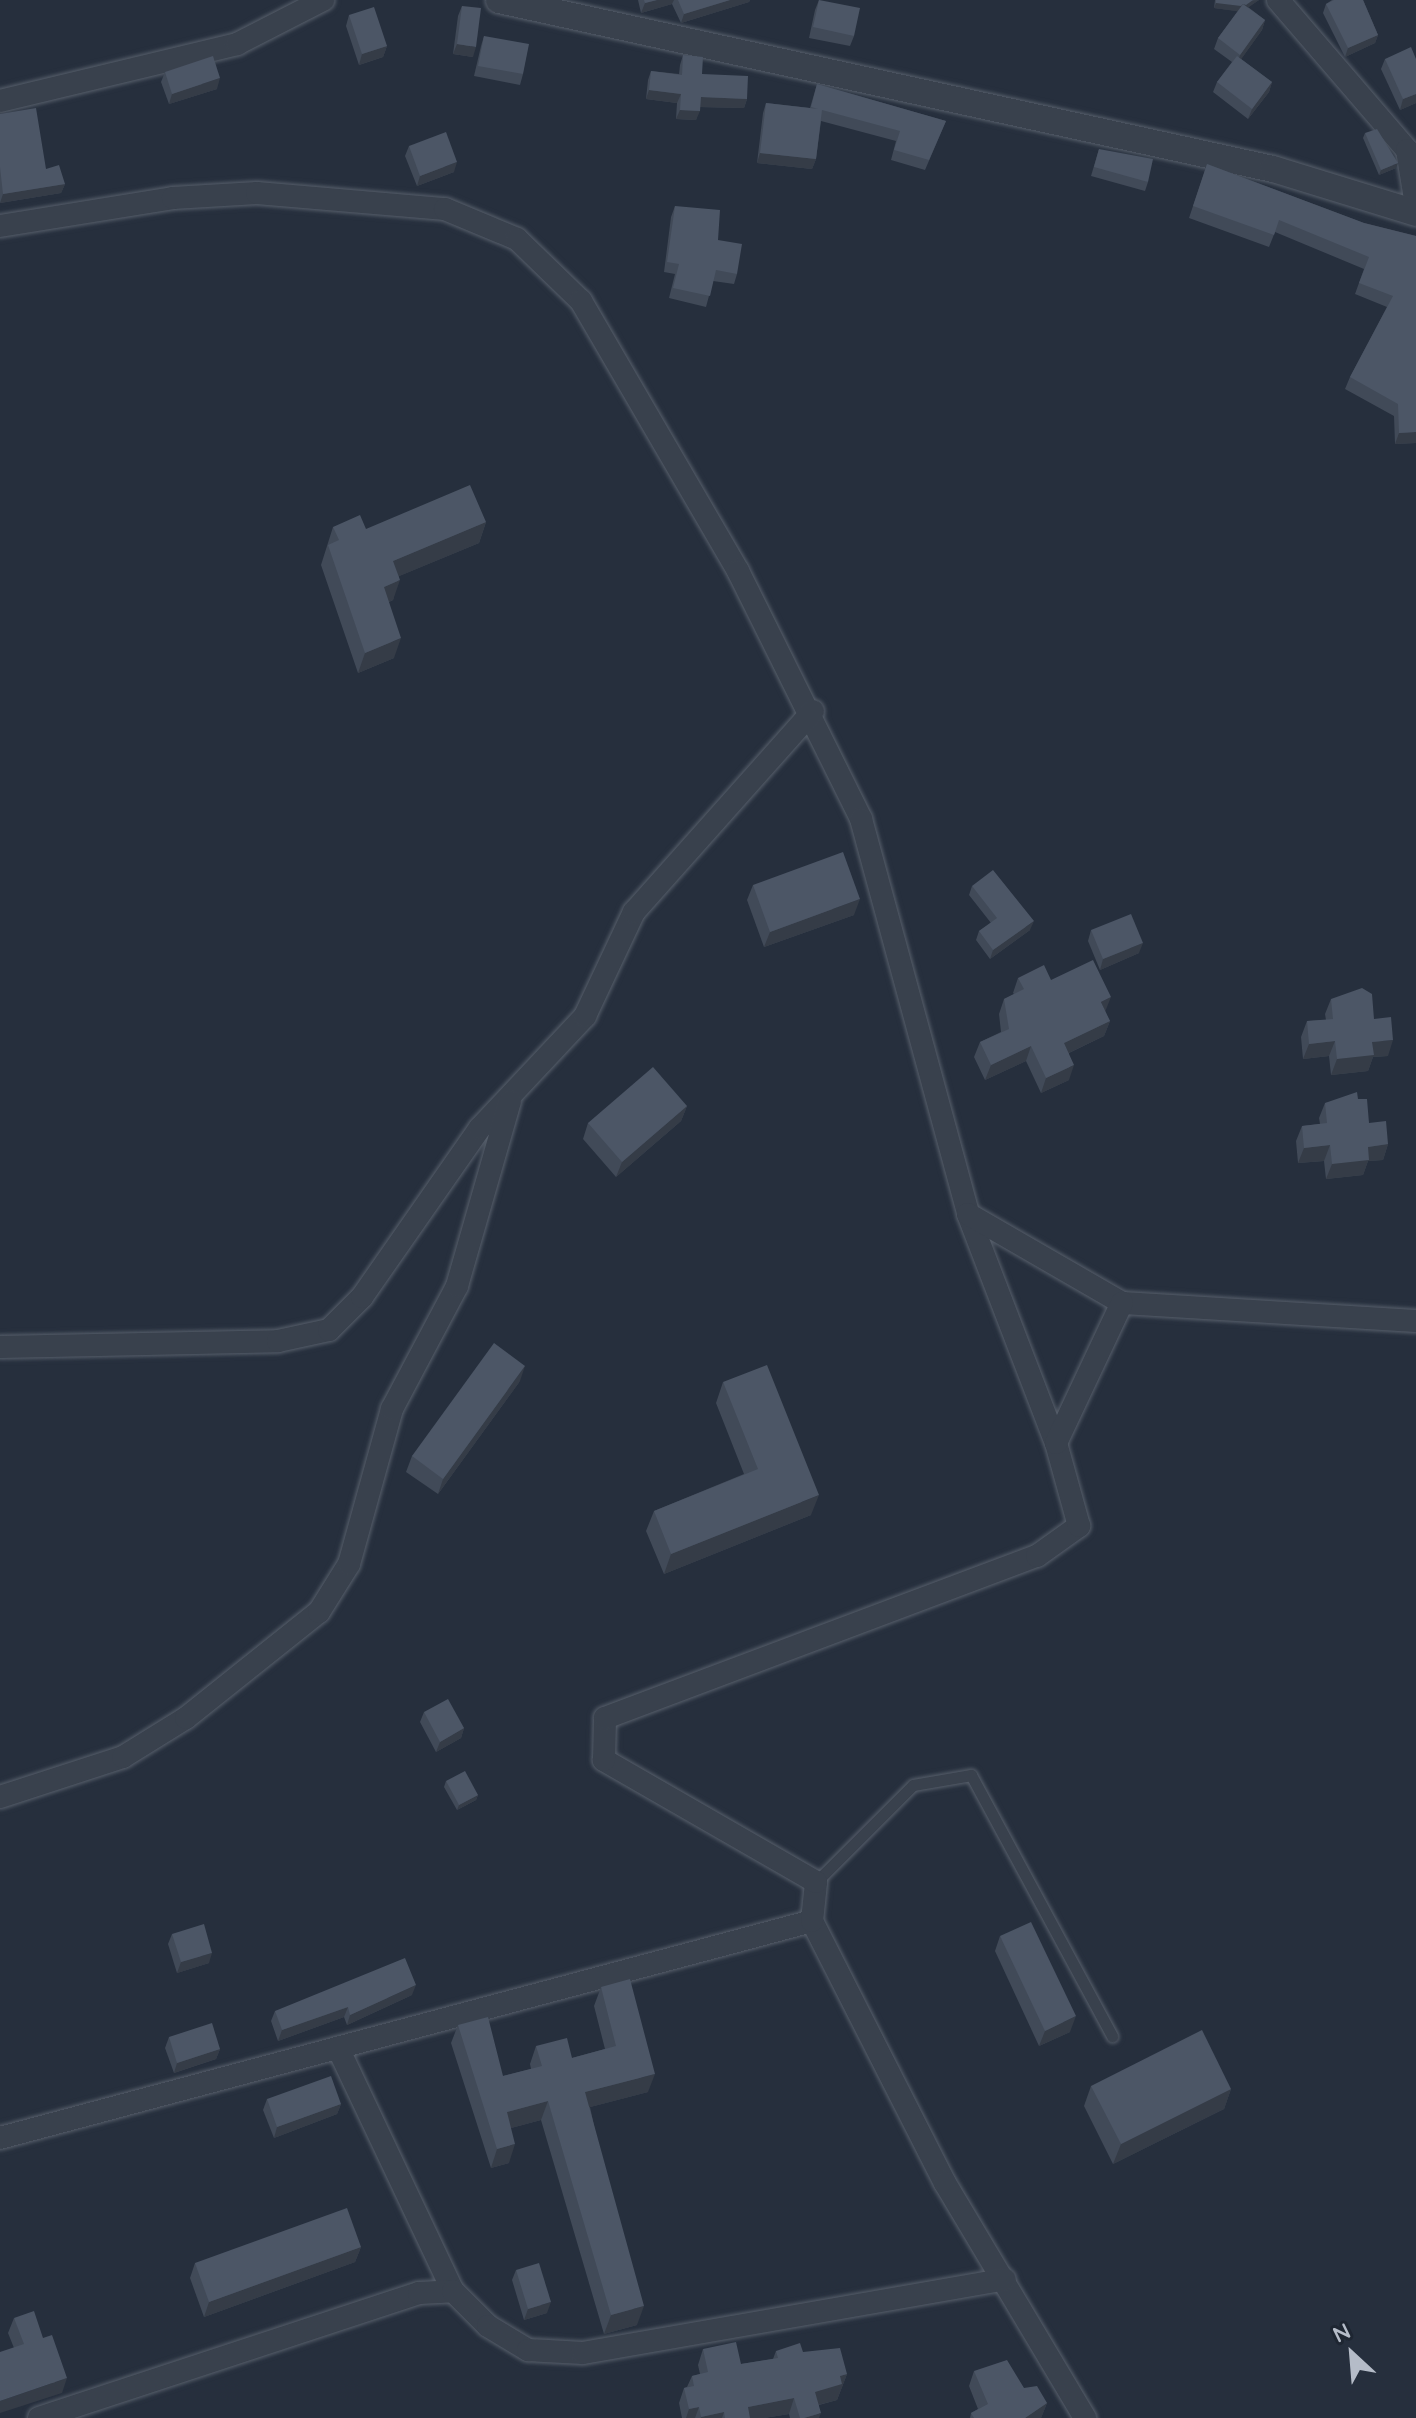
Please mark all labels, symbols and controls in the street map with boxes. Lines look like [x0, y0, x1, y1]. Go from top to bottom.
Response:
north arrow [1312, 2314, 1392, 2394]
text: N [1328, 2316, 1355, 2349]

